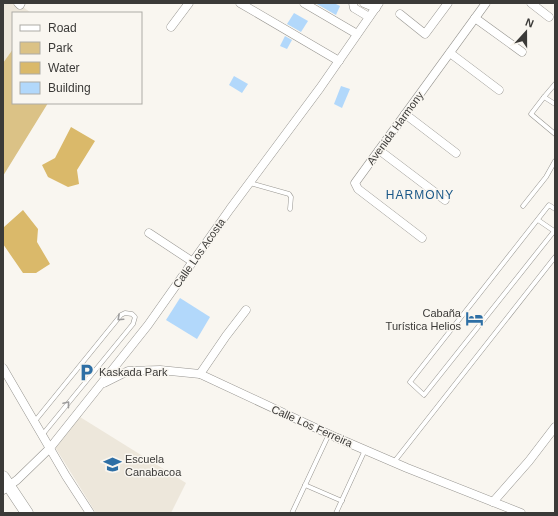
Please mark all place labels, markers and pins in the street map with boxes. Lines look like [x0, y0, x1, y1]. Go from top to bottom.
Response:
place label: Cabaña Turística Helios [386, 307, 462, 332]
hotel icon: Cabaña Turística Helios [464, 309, 484, 329]
parking icon: Kaskada Park [76, 362, 96, 382]
place label: Kaskada Park [99, 366, 168, 378]
place label: Escuela Canabacoa [125, 453, 182, 478]
school or university icon: Escuela Canabacoa [102, 455, 122, 475]

